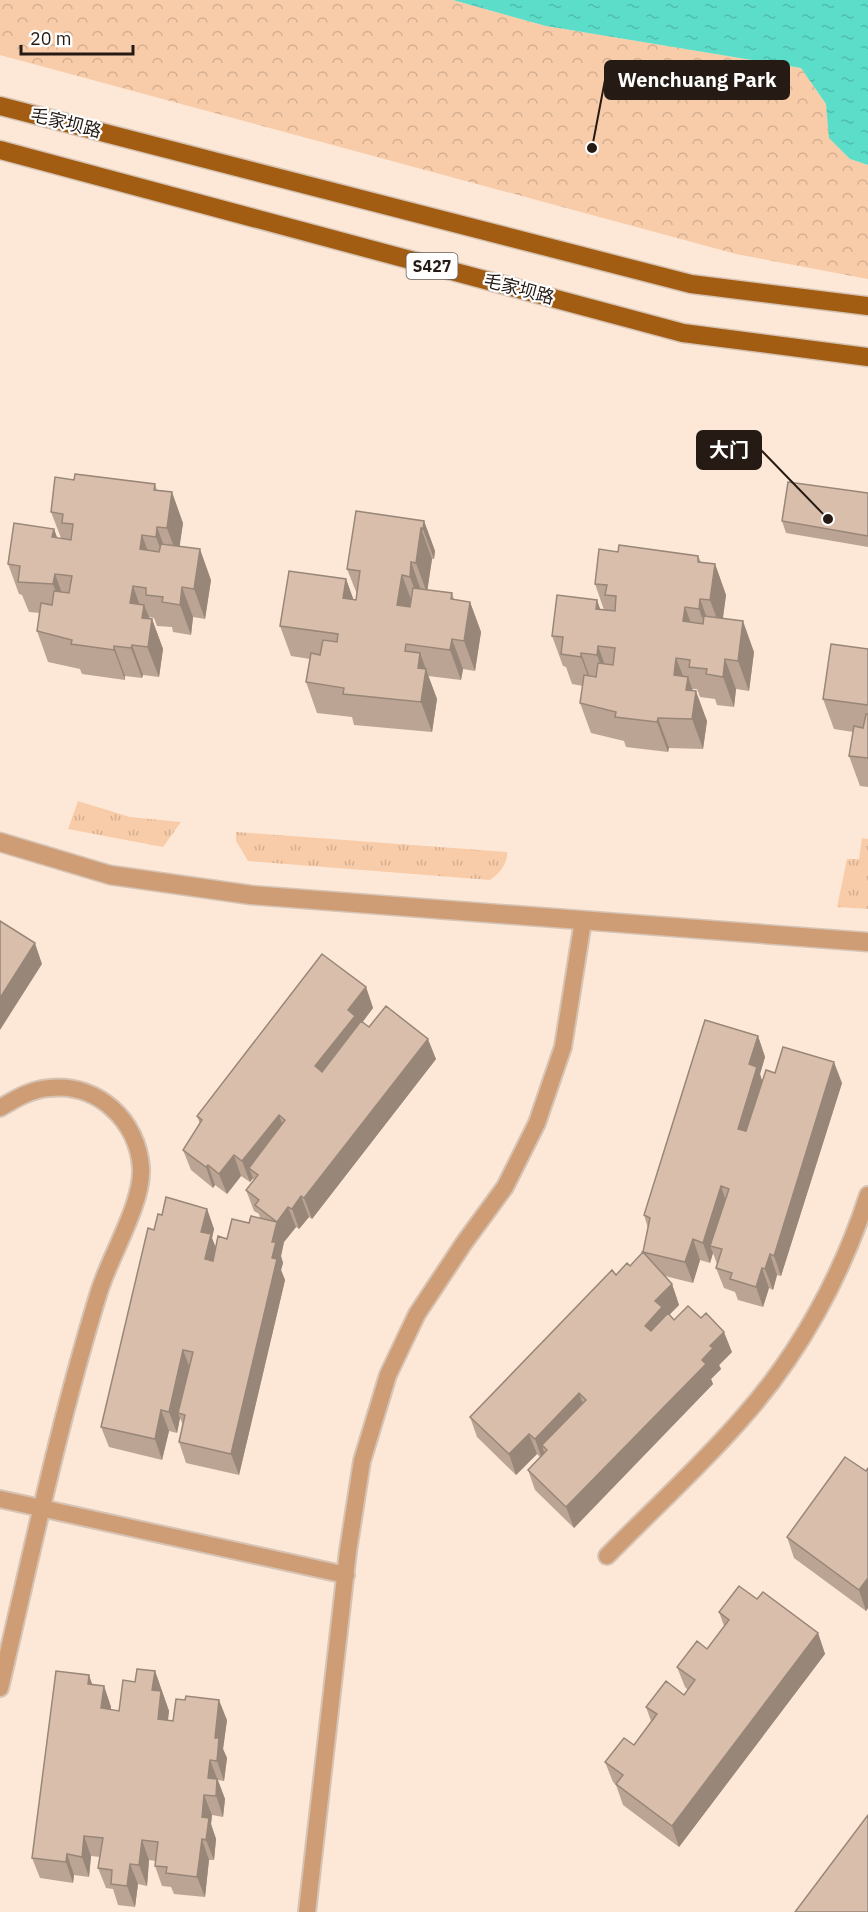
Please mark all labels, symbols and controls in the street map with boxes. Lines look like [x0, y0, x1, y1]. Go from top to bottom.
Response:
scale bar [21, 18, 134, 56]
text: 20 m [30, 27, 72, 50]
callout: Wenchuang Park [605, 61, 789, 99]
text: Wenchuang Park [617, 66, 777, 93]
street label: 毛家坝路 [28, 103, 104, 142]
road number: S427 [406, 253, 458, 279]
street label: 毛家坝路 [481, 268, 557, 309]
callout: 大门 [697, 431, 761, 469]
text: 大门 [709, 436, 749, 463]

